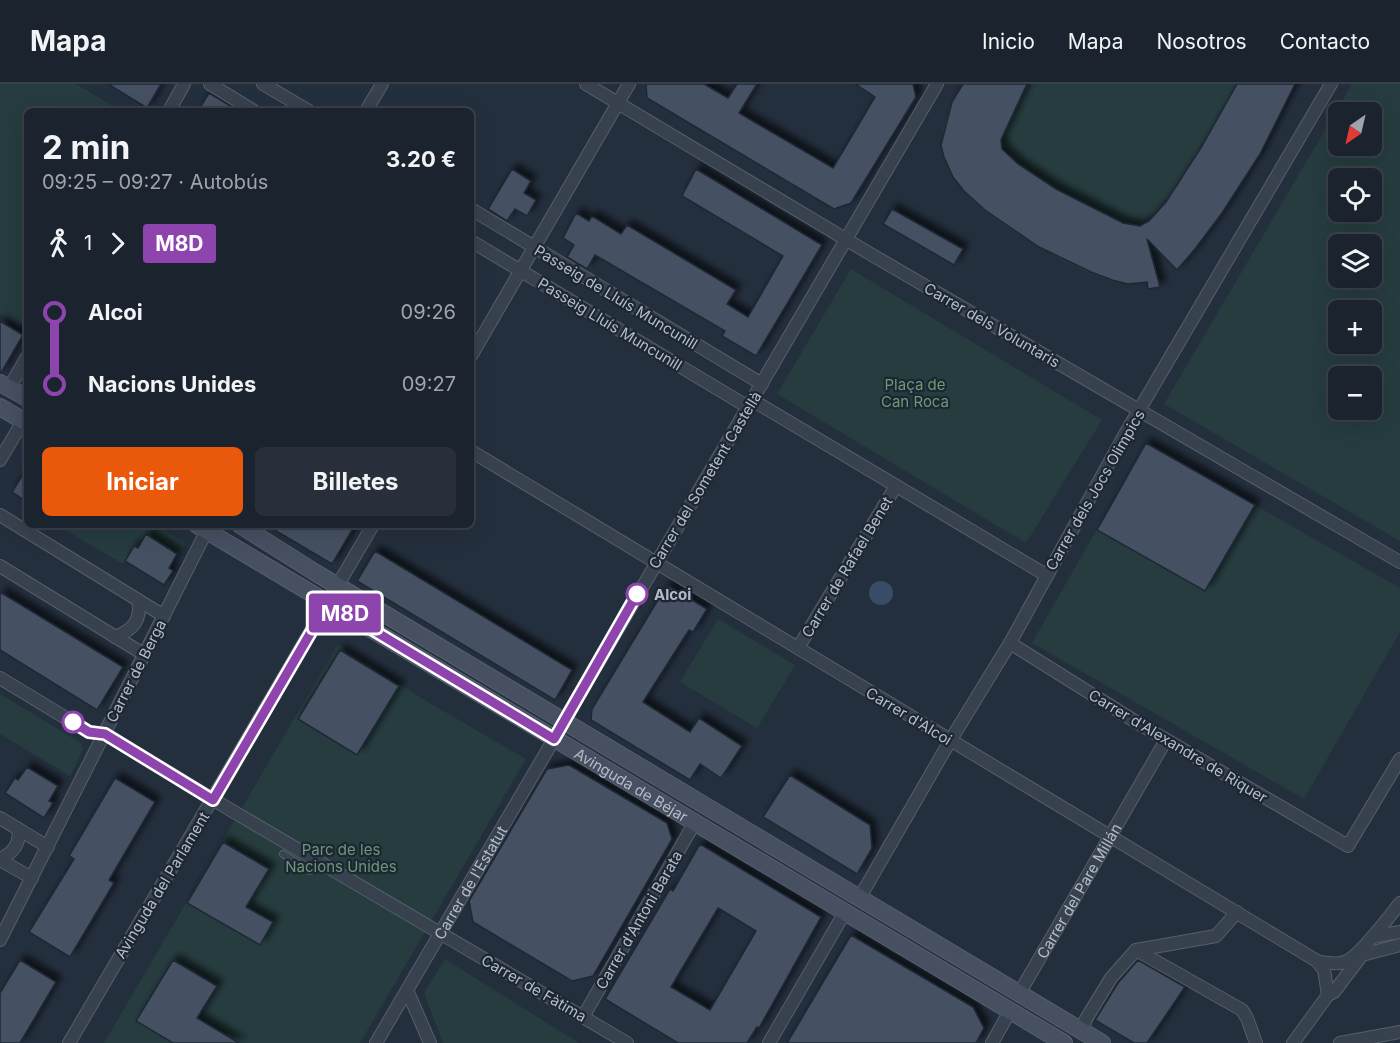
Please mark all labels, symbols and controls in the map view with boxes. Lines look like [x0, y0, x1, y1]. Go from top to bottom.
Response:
text: Mapa [30, 24, 107, 58]
text: Inicio [982, 29, 1035, 54]
text: Mapa [1068, 29, 1123, 54]
text: Nosotros [1156, 29, 1247, 54]
text: Contacto [1280, 29, 1370, 54]
north arrow [1328, 102, 1382, 156]
map controls [1328, 102, 1382, 420]
text: 2 min [42, 127, 130, 167]
text: 3.20 € [386, 146, 456, 172]
button: locate [1328, 168, 1382, 222]
text: 09:25 – 09:27 · Autobús [42, 170, 268, 194]
icon: walk [42, 227, 75, 260]
icon: forward [101, 227, 134, 260]
text: 1 [84, 231, 92, 255]
text: M8D [155, 231, 204, 256]
button: layers [1328, 234, 1382, 288]
street label: Passeig de Lluís Muncunill [531, 241, 701, 353]
street label: Passeig Lluís Muncunill [534, 273, 686, 375]
street label: Carrer dels Voluntaris [921, 278, 1063, 372]
text: Alcoi [88, 299, 143, 325]
text: 09:26 [401, 300, 456, 324]
button: + [1328, 300, 1382, 354]
button: − [1328, 366, 1382, 420]
text: Nacions Unides [88, 371, 256, 397]
text: 09:27 [402, 372, 456, 396]
park label: Plaça de Can Roca [881, 375, 949, 411]
street label: Carrer del Sometent Castellà [644, 388, 766, 572]
street label: Carrer dels Jocs Olimpics [1041, 406, 1149, 574]
button: Iniciar [42, 447, 243, 516]
button: Billetes [255, 447, 456, 516]
street label: Carrer de Rafael Benet [797, 493, 897, 641]
marker: Alcoi [626, 583, 648, 605]
place label: Alcoi [654, 585, 691, 604]
line badge: M8D [310, 594, 380, 632]
text: M8D [321, 601, 369, 626]
street label: Carrer de Berga [102, 616, 170, 726]
street label: Carrer d'Alcoi [863, 683, 955, 749]
street label: Carrer d'Alexandre de Riquer [1085, 685, 1271, 807]
unlabelled marker [62, 711, 84, 733]
street label: Avinguda de Béjar [571, 743, 692, 826]
street label: Avinguda del Parlament [111, 808, 213, 962]
street label: Carrer del Pare Millán [1032, 820, 1125, 962]
street label: Carrer de l'Estatut [429, 822, 511, 943]
park label: Parc de les Nacions Unides [285, 840, 397, 876]
street label: Carrer d'Antoni Barata [591, 847, 687, 993]
street label: Carrer de Fàtima [478, 950, 590, 1026]

